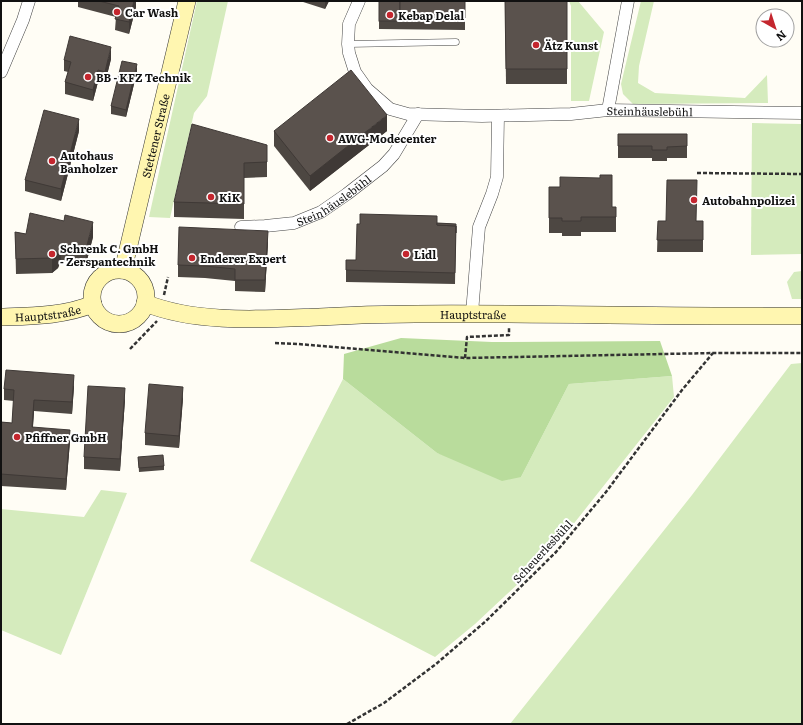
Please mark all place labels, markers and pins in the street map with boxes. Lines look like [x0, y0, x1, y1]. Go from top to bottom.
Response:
place label: Car Wash [125, 4, 179, 20]
marker: Car Wash [112, 7, 122, 17]
place label: Kebap Delal [398, 7, 464, 23]
marker: Kebap Delal [385, 10, 395, 20]
place label: Ätz Kunst [544, 37, 598, 53]
marker: Ätz Kunst [531, 40, 541, 50]
place label: BB - KFZ Technik [96, 69, 192, 85]
marker: BB - KFZ Technik [83, 72, 93, 82]
place label: AWG-Modecenter [338, 130, 437, 146]
marker: AWG-Modecenter [325, 133, 335, 143]
place label: Autohaus Banholzer [60, 147, 118, 176]
marker: Autohaus Banholzer [47, 156, 57, 166]
place label: KiK [219, 189, 241, 205]
marker: KiK [206, 192, 216, 202]
place label: Autobahnpolizei [702, 192, 795, 208]
marker: Autobahnpolizei [689, 195, 699, 205]
place label: Schrenk C. GmbH - Zerspantechnik [60, 240, 159, 269]
place label: Lidl [414, 246, 436, 262]
marker: Schrenk C. GmbH - Zerspantechnik [47, 249, 57, 259]
marker: Lidl [401, 249, 411, 259]
place label: Enderer Expert [200, 250, 287, 266]
marker: Enderer Expert [187, 253, 197, 263]
place label: Pfiffner GmbH [25, 429, 106, 445]
marker: Pfiffner GmbH [12, 432, 22, 442]

